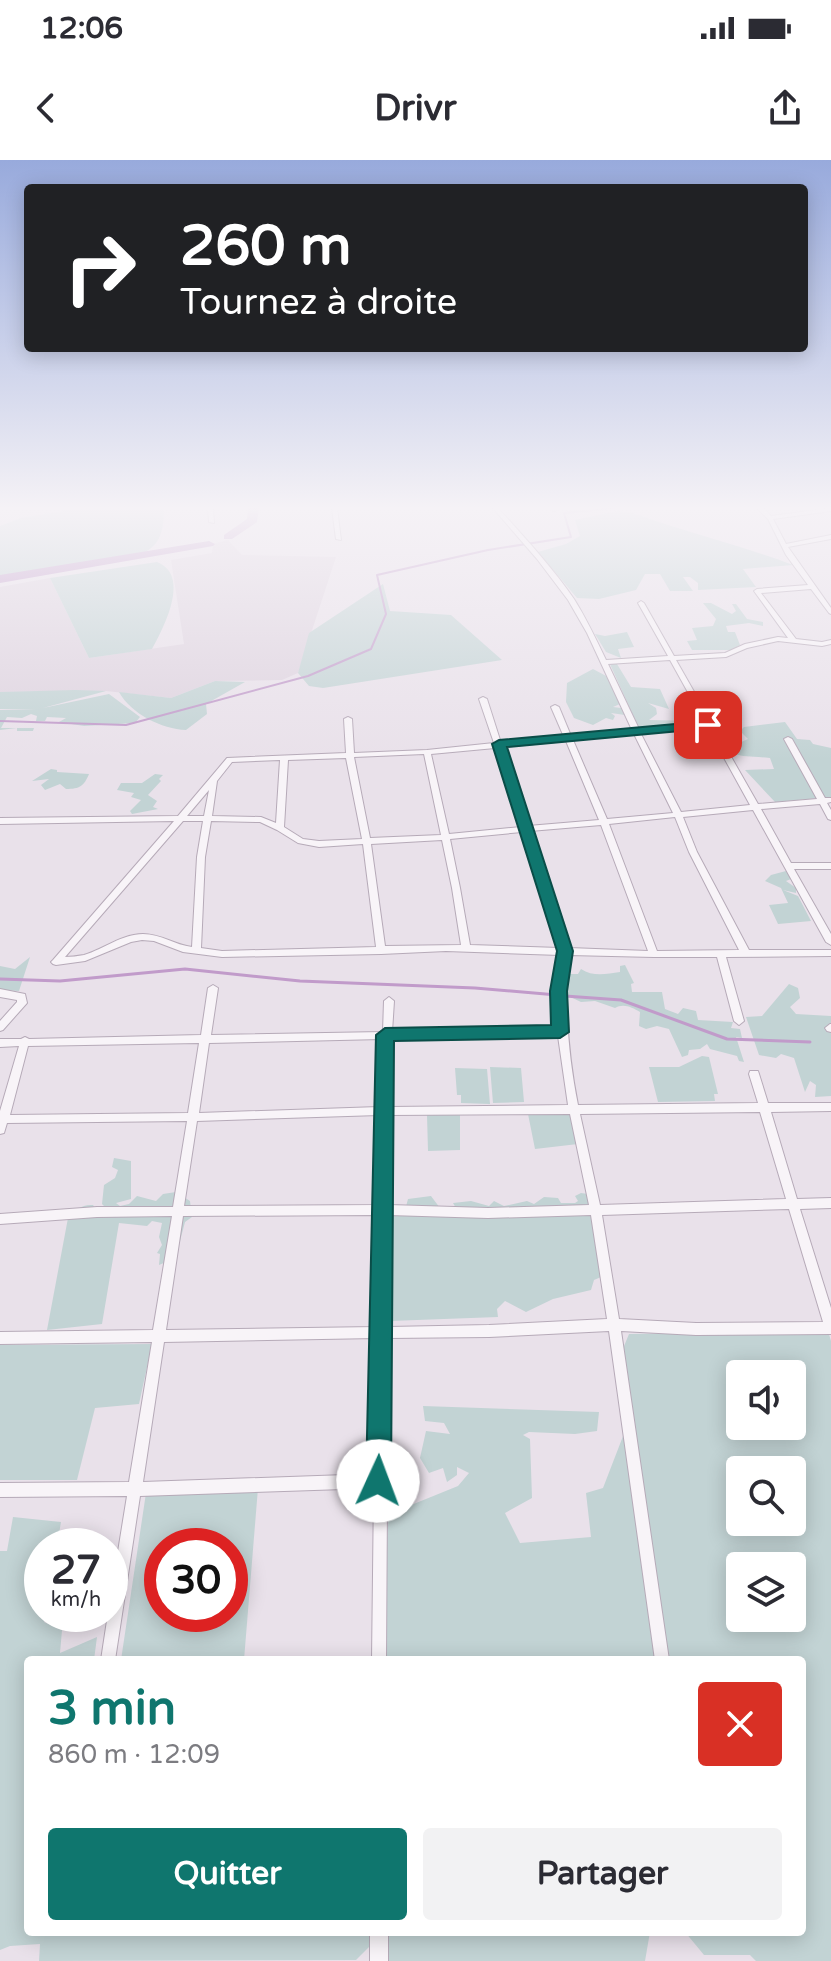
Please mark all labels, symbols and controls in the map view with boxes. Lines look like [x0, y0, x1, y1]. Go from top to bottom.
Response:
text: 12:06 [40, 10, 123, 47]
icon: back [24, 86, 68, 130]
icon: share [763, 86, 807, 130]
text: Drivr [374, 87, 457, 130]
text: 260 m [180, 213, 351, 280]
icon: right [48, 216, 152, 320]
text: Tournez à droite [180, 281, 457, 324]
pin [674, 691, 742, 759]
icon: arrive [686, 703, 730, 747]
map controls [726, 1360, 806, 1632]
button: sound [726, 1360, 806, 1440]
position arrow [336, 1439, 420, 1523]
button: search [726, 1456, 806, 1536]
speed limit sign: 30 [144, 1528, 248, 1632]
text: 27 [51, 1546, 101, 1594]
button: layers [726, 1552, 806, 1632]
text: km/h [51, 1588, 101, 1612]
text: 3 min [48, 1680, 176, 1738]
button: close [698, 1682, 782, 1766]
text: 860 m · 12:09 [48, 1739, 220, 1770]
button: Quitter [48, 1828, 407, 1920]
button: Partager [423, 1828, 782, 1920]

